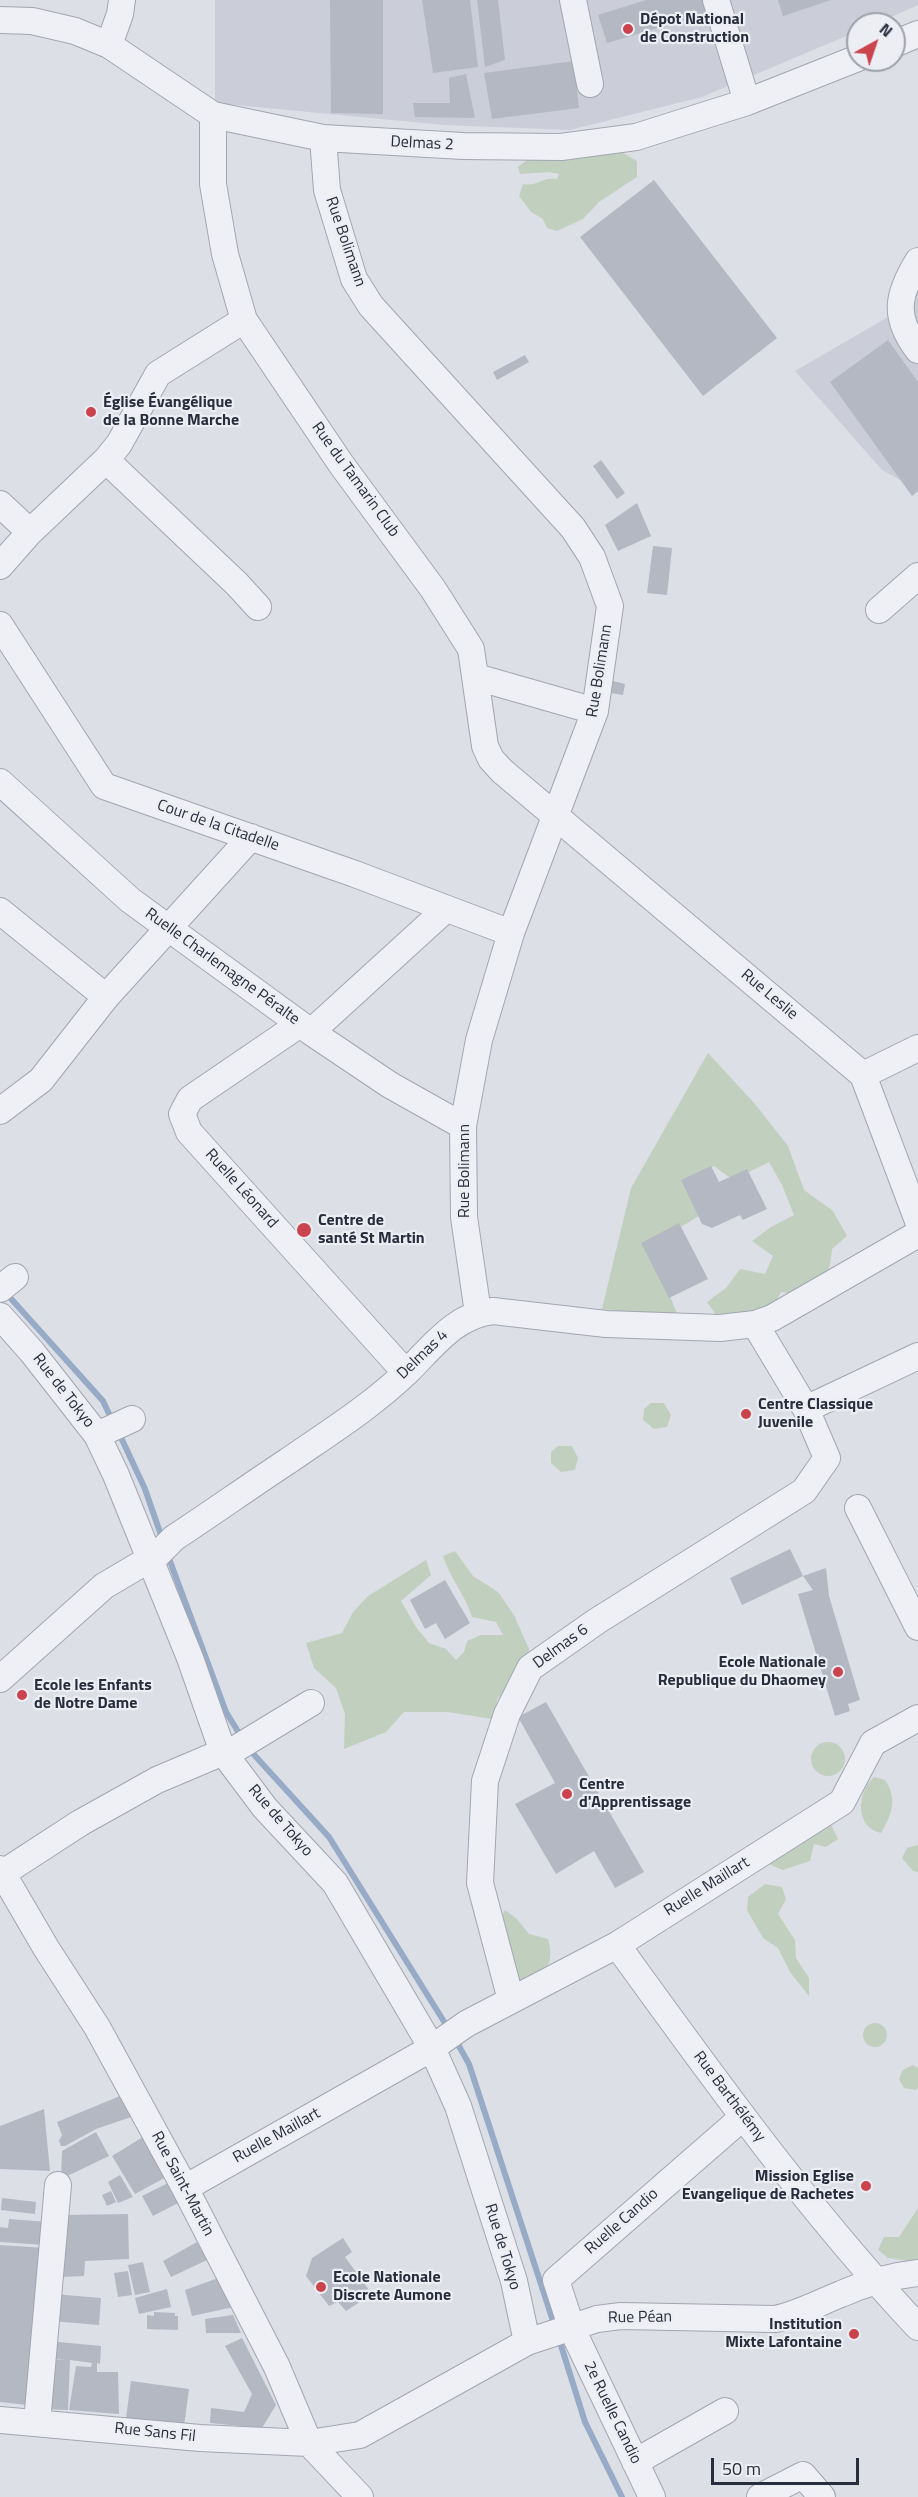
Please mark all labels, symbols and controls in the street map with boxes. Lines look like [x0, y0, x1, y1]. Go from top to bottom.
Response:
place label: Dépot National de Construction [640, 10, 749, 48]
north arrow [846, 12, 906, 72]
text: N [874, 17, 898, 43]
marker: Dépot National de Construction [621, 22, 635, 36]
street label: Delmas 2 [390, 133, 454, 155]
street label: Rue Bolimann [321, 194, 369, 290]
place label: Église Évangélique de la Bonne Marche [103, 393, 239, 431]
marker: Église Évangélique de la Bonne Marche [84, 405, 98, 419]
street label: Rue du Tamarin Club [307, 419, 403, 541]
street label: Rue Bolimann [583, 623, 617, 719]
street label: Cour de la Citadelle [155, 796, 281, 856]
street label: Ruelle Charlemagne Péralte [141, 904, 303, 1030]
street label: Rue Leslie [737, 966, 801, 1024]
street label: Rue Bolimann [455, 1124, 475, 1218]
street label: Ruelle Léonard [200, 1145, 282, 1233]
place label: Centre de santé St Martin [318, 1211, 425, 1249]
marker: Centre de santé St Martin [295, 1221, 313, 1239]
street label: Delmas 4 [394, 1326, 452, 1384]
street label: Rue de Tokyo [28, 1350, 98, 1432]
place label: Centre Classique Juvenile [758, 1395, 873, 1433]
marker: Centre Classique Juvenile [739, 1407, 753, 1421]
street label: Delmas 6 [530, 1621, 592, 1673]
place label: Ecole Nationale Republique du Dhaomey [658, 1653, 826, 1691]
marker: Ecole Nationale Republique du Dhaomey [831, 1665, 845, 1679]
place label: Ecole les Enfants de Notre Dame [34, 1676, 152, 1714]
marker: Ecole les Enfants de Notre Dame [15, 1688, 29, 1702]
place label: Centre d'Apprentissage [579, 1775, 691, 1813]
street label: Rue de Tokyo [244, 1781, 316, 1861]
marker: Centre d'Apprentissage [560, 1787, 574, 1801]
street label: Ruelle Maillart [661, 1853, 753, 1921]
street label: Rue Barthélémy [689, 2048, 769, 2146]
street label: Ruelle Maillart [230, 2104, 324, 2168]
street label: Rue Saint-Martin [146, 2128, 218, 2240]
place label: Mission Eglise Evangelique de Rachetes [682, 2167, 854, 2205]
marker: Mission Eglise Evangelique de Rachetes [859, 2179, 873, 2193]
street label: Ruelle Candio [581, 2185, 663, 2259]
street label: Rue de Tokyo [480, 2202, 524, 2292]
place label: Ecole Nationale Discrete Aumone [333, 2268, 451, 2306]
marker: Ecole Nationale Discrete Aumone [314, 2280, 328, 2294]
street label: Rue Péan [608, 2308, 672, 2328]
place label: Institution Mixte Lafontaine [725, 2315, 842, 2353]
marker: Institution Mixte Lafontaine [847, 2327, 861, 2341]
street label: 2e Ruelle Candio [579, 2359, 645, 2467]
street label: Rue Sans Fil [113, 2419, 197, 2447]
scale bar [714, 2446, 862, 2484]
text: 50 m [722, 2455, 761, 2482]

